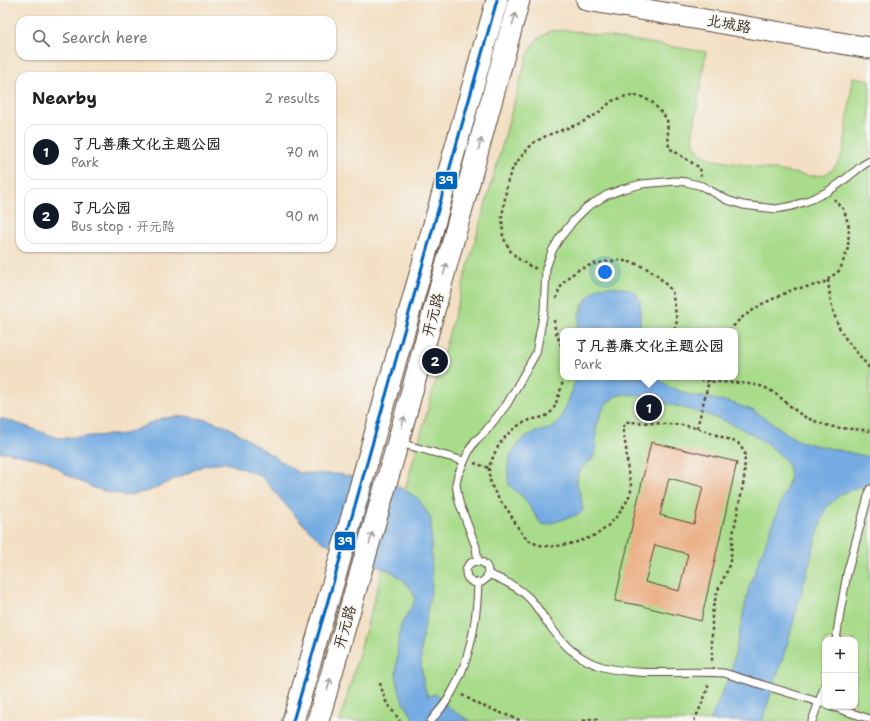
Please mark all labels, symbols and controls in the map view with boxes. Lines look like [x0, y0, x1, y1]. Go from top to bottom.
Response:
street label: 北城路 [705, 10, 753, 38]
one-way arrow [511, 13, 518, 26]
search box [16, 16, 336, 60]
icon: search [30, 27, 52, 49]
text: Search here [62, 28, 148, 48]
text: Nearby [32, 87, 97, 109]
text: 2 results [264, 90, 320, 107]
text: 了凡善廉文化主题公园 [71, 134, 221, 154]
one-way arrow [476, 138, 484, 151]
text: 1 [43, 144, 49, 161]
text: 70 m [285, 144, 319, 161]
text: Park [71, 154, 99, 171]
line badge: 39 [435, 171, 458, 190]
text: 39 [438, 173, 454, 188]
text: 了凡公园 [71, 198, 131, 218]
text: 2 [41, 208, 51, 225]
text: 90 m [285, 208, 319, 225]
text: Bus stop · 开元路 [71, 218, 175, 235]
your location [595, 262, 615, 282]
one-way arrow [442, 263, 449, 276]
street label: 开元路 [418, 291, 448, 339]
popup [560, 328, 738, 380]
text: 了凡善廉文化主题公园 [574, 336, 724, 356]
pin: 2 [422, 346, 448, 376]
text: Park [574, 356, 602, 373]
pin: 1 [636, 393, 662, 423]
one-way arrow [400, 416, 407, 429]
line badge: 39 [334, 531, 356, 551]
one-way arrow [367, 531, 375, 544]
text: 39 [337, 534, 353, 549]
street label: 开元路 [329, 603, 361, 651]
map controls [822, 637, 858, 709]
button: + [822, 637, 858, 673]
button: − [822, 673, 858, 709]
one-way arrow [325, 677, 333, 690]

